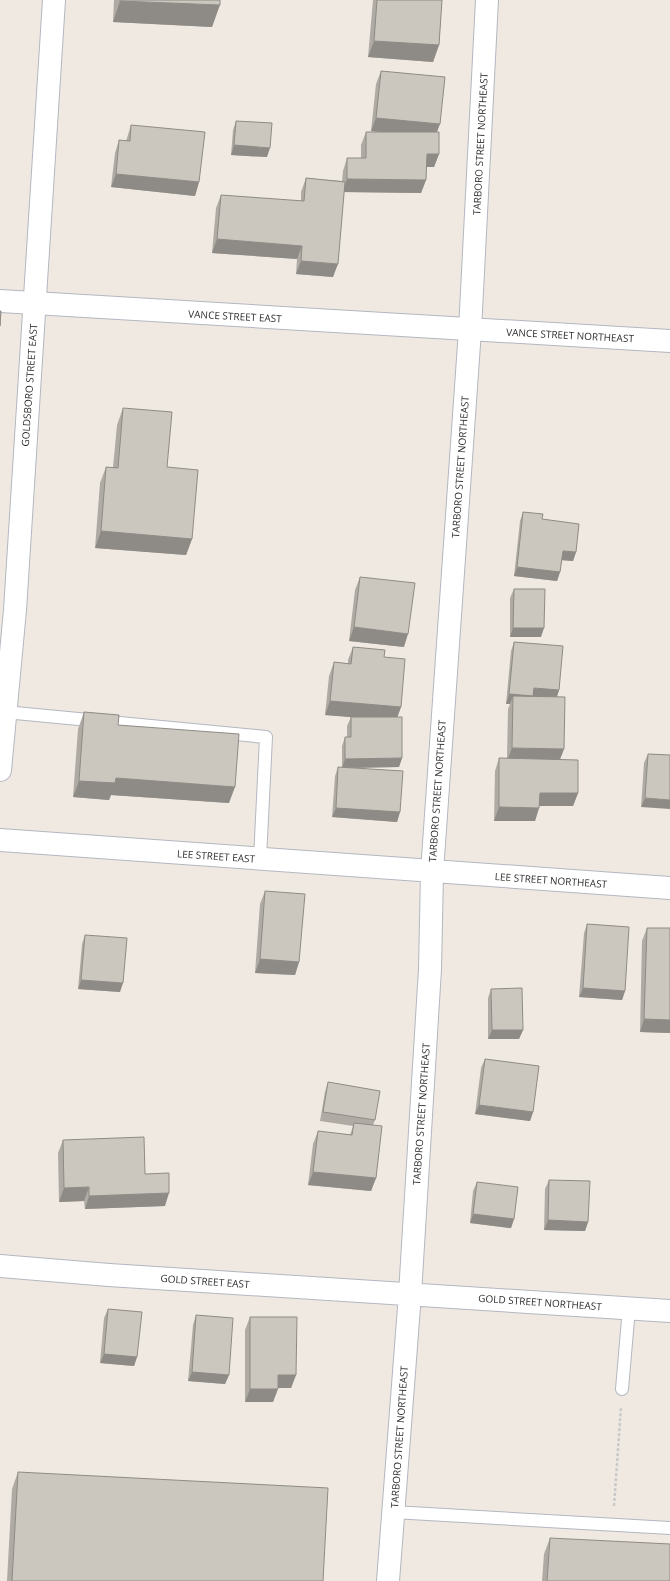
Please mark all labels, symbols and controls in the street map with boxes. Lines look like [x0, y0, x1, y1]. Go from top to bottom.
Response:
street label: TARBORO STREET NORTHEAST [469, 72, 491, 215]
street label: VANCE STREET EAST [188, 307, 283, 325]
street label: GOLDSBORO STREET EAST [18, 323, 40, 447]
street label: VANCE STREET NORTHEAST [506, 325, 635, 345]
street label: TARBORO STREET NORTHEAST [448, 395, 472, 539]
street label: TARBORO STREET NORTHEAST [425, 719, 449, 863]
street label: LEE STREET EAST [177, 846, 256, 866]
street label: LEE STREET NORTHEAST [494, 869, 608, 891]
street label: TARBORO STREET NORTHEAST [409, 1042, 433, 1186]
street label: GOLD STREET EAST [160, 1271, 251, 1291]
street label: GOLD STREET NORTHEAST [478, 1291, 603, 1313]
street label: TARBORO STREET NORTHEAST [387, 1365, 411, 1509]

